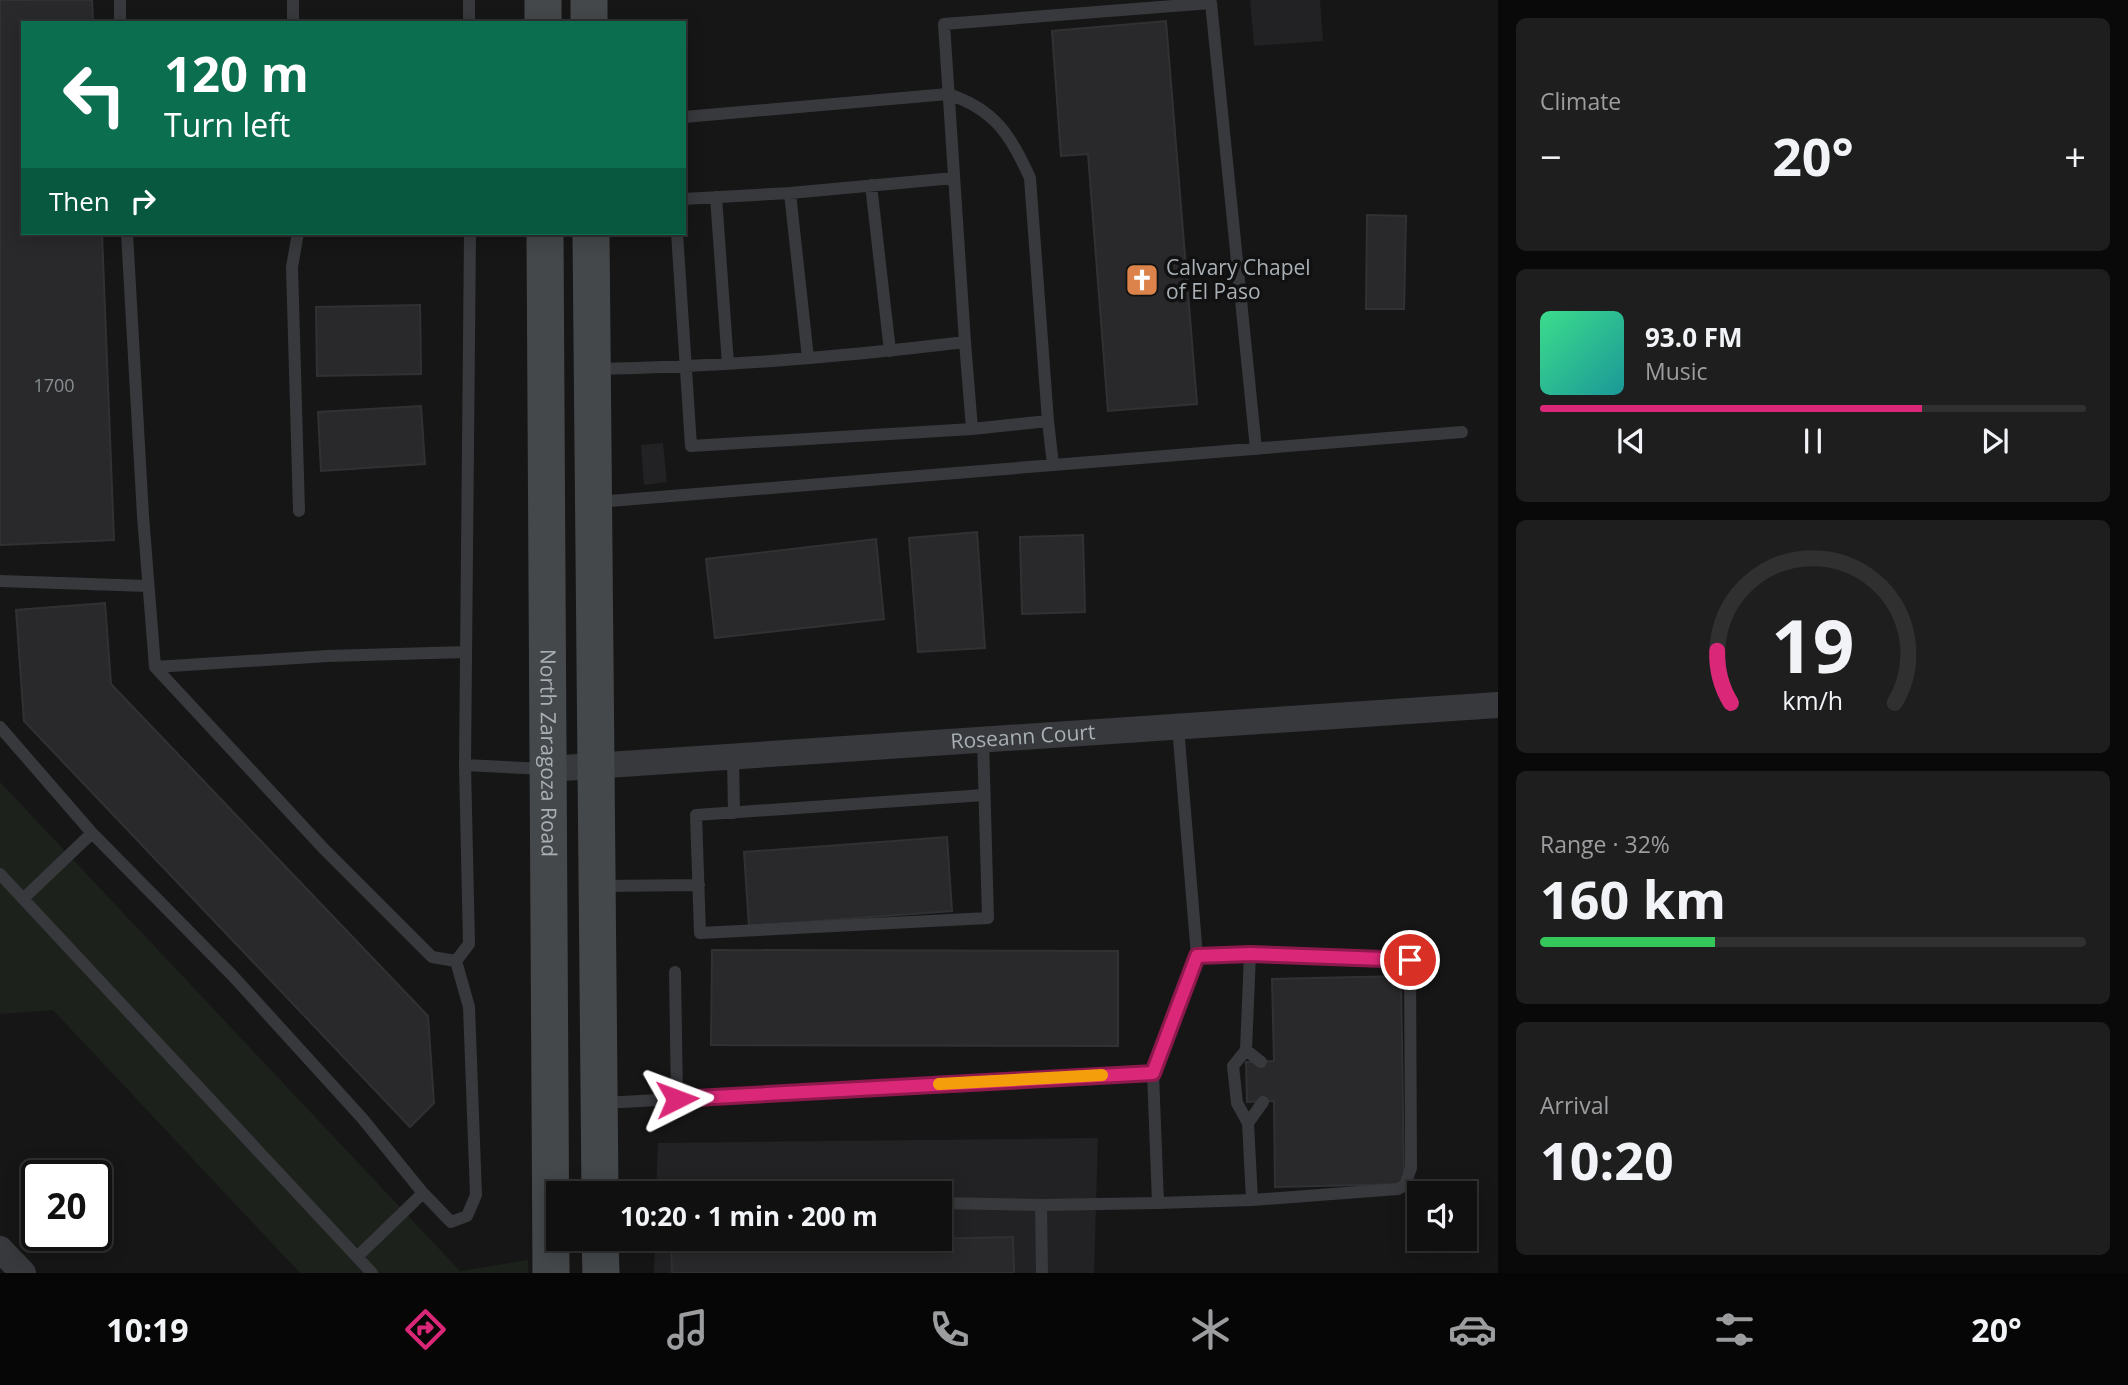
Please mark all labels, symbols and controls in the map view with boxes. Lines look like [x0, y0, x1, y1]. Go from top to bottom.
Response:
text: 120 m [164, 40, 309, 106]
icon: left [49, 49, 140, 140]
text: Climate [1540, 85, 1621, 117]
text: Turn left [164, 103, 290, 146]
text: 20° [1772, 120, 1854, 191]
text: − [1540, 130, 1562, 182]
text: + [2064, 130, 2086, 182]
icon: right [124, 182, 162, 220]
text: Then [49, 183, 110, 219]
place label: Calvary Chapel of El Paso [1166, 253, 1311, 305]
church icon: Calvary Chapel of El Paso [1123, 261, 1161, 299]
text: 93.0 FM [1645, 319, 1743, 355]
text: Music [1645, 355, 1708, 387]
house number: 1700 [33, 373, 75, 397]
icon: previous [1612, 422, 1650, 460]
icon: pause [1794, 422, 1832, 460]
icon: next [1976, 422, 2014, 460]
text: 19 [1771, 595, 1855, 694]
street label: North Zaragoza Road [534, 649, 564, 857]
text: km/h [1783, 682, 1843, 716]
street label: Roseann Court [949, 717, 1096, 755]
text: Range · 32% [1540, 828, 1670, 860]
text: 160 km [1540, 863, 1726, 934]
pin [1380, 930, 1440, 990]
icon: arrive [1391, 941, 1429, 979]
position arrow [640, 1062, 714, 1136]
text: Arrival [1540, 1089, 1609, 1121]
text: 10:20 [1540, 1124, 1674, 1195]
speed limit sign: 20 [21, 1160, 112, 1251]
map controls [1407, 1181, 1477, 1251]
button: sound [1407, 1181, 1477, 1251]
text: 10:20 · 1 min · 200 m [620, 1198, 878, 1234]
icon: directions [401, 1305, 450, 1354]
icon: music [663, 1305, 712, 1354]
icon: phone [925, 1305, 974, 1354]
icon: climate [1186, 1305, 1235, 1354]
icon: car [1448, 1305, 1497, 1354]
icon: filters [1710, 1305, 1759, 1354]
text: 10:19 [106, 1308, 189, 1351]
text: 20° [1971, 1308, 2022, 1351]

